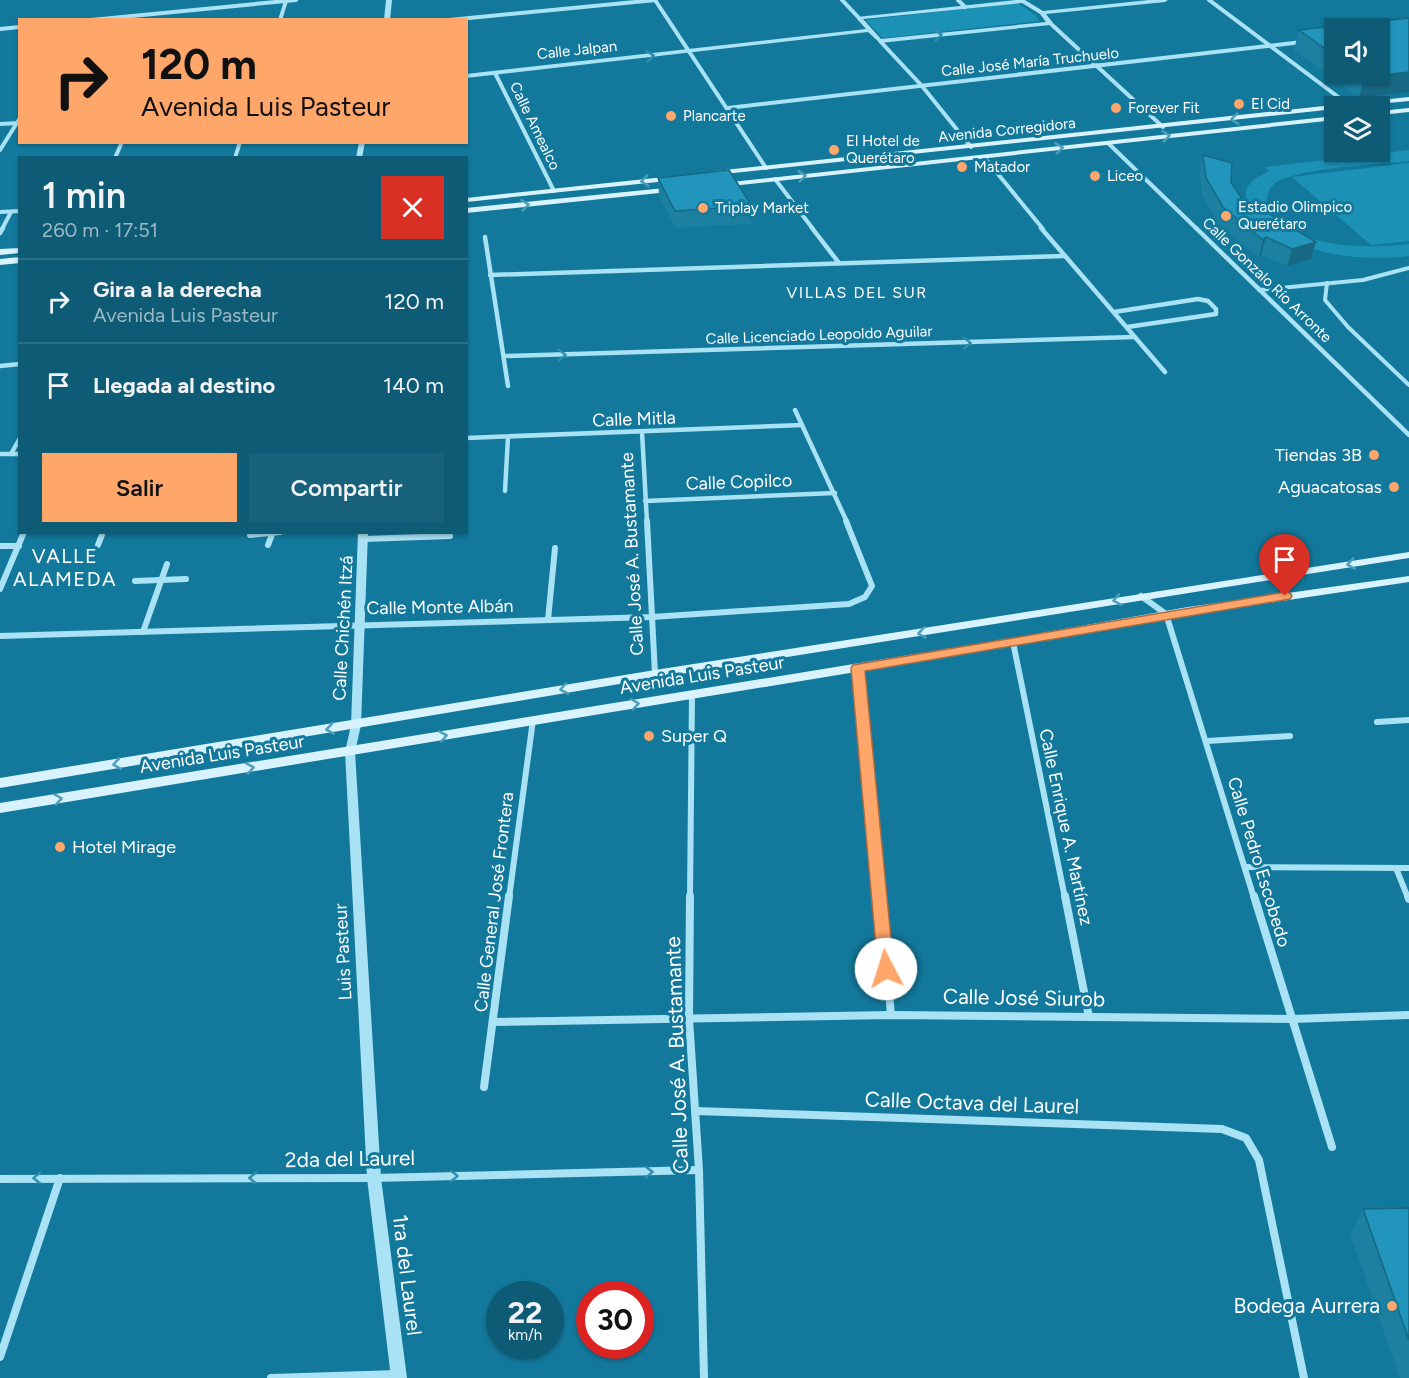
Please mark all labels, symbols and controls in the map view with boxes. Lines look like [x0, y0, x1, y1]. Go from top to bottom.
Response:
map controls [1324, 18, 1390, 162]
button: sound [1324, 18, 1390, 84]
one-way arrow [934, 29, 943, 42]
street label: Calle Jalpan [536, 37, 618, 63]
text: 120 m [141, 39, 257, 90]
icon: right [42, 42, 120, 120]
street label: Calle José María Truchuelo [940, 44, 1120, 80]
one-way arrow [645, 50, 655, 63]
street label: Calle Amealco [506, 79, 564, 173]
text: Avenida Luis Pasteur [141, 90, 390, 123]
place label: El Cid [1251, 95, 1290, 113]
button: layers [1324, 96, 1390, 162]
marker: El Cid [1232, 97, 1246, 111]
place label: Forever Fit [1128, 99, 1200, 117]
marker: Forever Fit [1109, 101, 1123, 115]
place label: Plancarte [683, 107, 746, 125]
marker: Plancarte [664, 109, 678, 123]
one-way arrow [1231, 112, 1240, 124]
street label: Avenida Corregidora [937, 114, 1077, 146]
one-way arrow [1161, 130, 1170, 143]
place label: El Hotel de Querétaro [846, 132, 920, 167]
marker: El Hotel de Querétaro [827, 143, 841, 157]
one-way arrow [1054, 143, 1063, 155]
place label: Matador [974, 158, 1030, 176]
marker: Matador [955, 160, 969, 174]
place label: Liceo [1107, 167, 1144, 185]
marker: Liceo [1088, 169, 1102, 183]
one-way arrow [798, 170, 807, 183]
text: 1 min [42, 174, 126, 217]
one-way arrow [640, 174, 649, 187]
button: close [381, 176, 444, 239]
place label: Estadio Olimpico Querétaro [1238, 198, 1352, 233]
one-way arrow [520, 199, 529, 212]
place label: Triplay Market [715, 199, 809, 217]
marker: Triplay Market [696, 201, 710, 215]
marker: Estadio Olimpico Querétaro [1219, 209, 1233, 223]
street label: Calle Gonzalo Río Arronte [1199, 214, 1335, 346]
text: 260 m · 17:51 [42, 218, 158, 242]
text: Gira a la derecha [93, 276, 262, 303]
district label: VILLAS DEL SUR [786, 283, 928, 302]
icon: right [42, 285, 75, 318]
text: 120 m [384, 288, 444, 315]
text: Avenida Luis Pasteur [93, 303, 278, 327]
street label: Calle Licenciado Leopoldo Aguilar [705, 322, 933, 348]
one-way arrow [963, 336, 972, 349]
one-way arrow [558, 348, 567, 361]
icon: arrive [42, 369, 75, 402]
text: Llegada al destino [93, 372, 275, 399]
text: 140 m [383, 372, 444, 399]
street label: Calle Mitla [592, 407, 676, 431]
place label: Tiendas 3B [1275, 444, 1362, 466]
marker: Tiendas 3B [1367, 448, 1381, 462]
street label: Calle José A. Bustamante [616, 452, 648, 656]
button: Salir [42, 453, 237, 522]
button: Compartir [249, 453, 444, 522]
street label: Calle Copilco [685, 469, 793, 495]
place label: Aguacatosas [1278, 476, 1382, 498]
marker: Aguacatosas [1387, 480, 1401, 494]
pin [1259, 534, 1310, 596]
icon: arrive [1268, 543, 1301, 576]
district label: VALLE ALAMEDA [13, 544, 117, 591]
street label: Calle Chichén Itzá [328, 555, 358, 701]
one-way arrow [1347, 558, 1356, 570]
one-way arrow [1112, 594, 1122, 606]
street label: Calle Monte Albán [366, 595, 514, 619]
one-way arrow [917, 626, 927, 638]
street label: Avenida Luis Pasteur [618, 651, 786, 699]
one-way arrow [559, 682, 569, 695]
one-way arrow [630, 698, 640, 711]
one-way arrow [325, 722, 335, 735]
place label: Super Q [661, 725, 727, 747]
street label: Calle Enrique A. Martínez [1034, 727, 1098, 928]
marker: Super Q [642, 729, 656, 743]
street label: Avenida Luis Pasteur [138, 730, 306, 778]
one-way arrow [437, 730, 447, 743]
one-way arrow [112, 757, 121, 769]
one-way arrow [245, 762, 255, 775]
street label: Calle Pedro Escobedo [1223, 774, 1295, 950]
street label: Calle General José Frontera [470, 791, 518, 1013]
one-way arrow [53, 793, 62, 805]
place label: Hotel Mirage [72, 836, 176, 858]
marker: Hotel Mirage [53, 840, 67, 854]
street label: Luis Pasteur [329, 903, 357, 1001]
street label: Calle José A. Bustamante [660, 936, 693, 1174]
position arrow [854, 937, 918, 1001]
street label: Calle José Siurob [943, 984, 1105, 1011]
street label: Calle Octava del Laurel [864, 1086, 1080, 1119]
street label: 2da del Laurel [285, 1145, 415, 1172]
one-way arrow [644, 1165, 653, 1178]
one-way arrow [449, 1170, 458, 1182]
one-way arrow [32, 1172, 41, 1185]
one-way arrow [248, 1172, 257, 1184]
street label: 1ra del Laurel [388, 1213, 427, 1337]
speed limit sign: 30 [576, 1281, 654, 1359]
place label: Bodega Aurrera [1234, 1293, 1380, 1318]
text: 22 [508, 1294, 542, 1331]
marker: Bodega Aurrera [1385, 1299, 1399, 1313]
text: km/h [508, 1326, 542, 1344]

